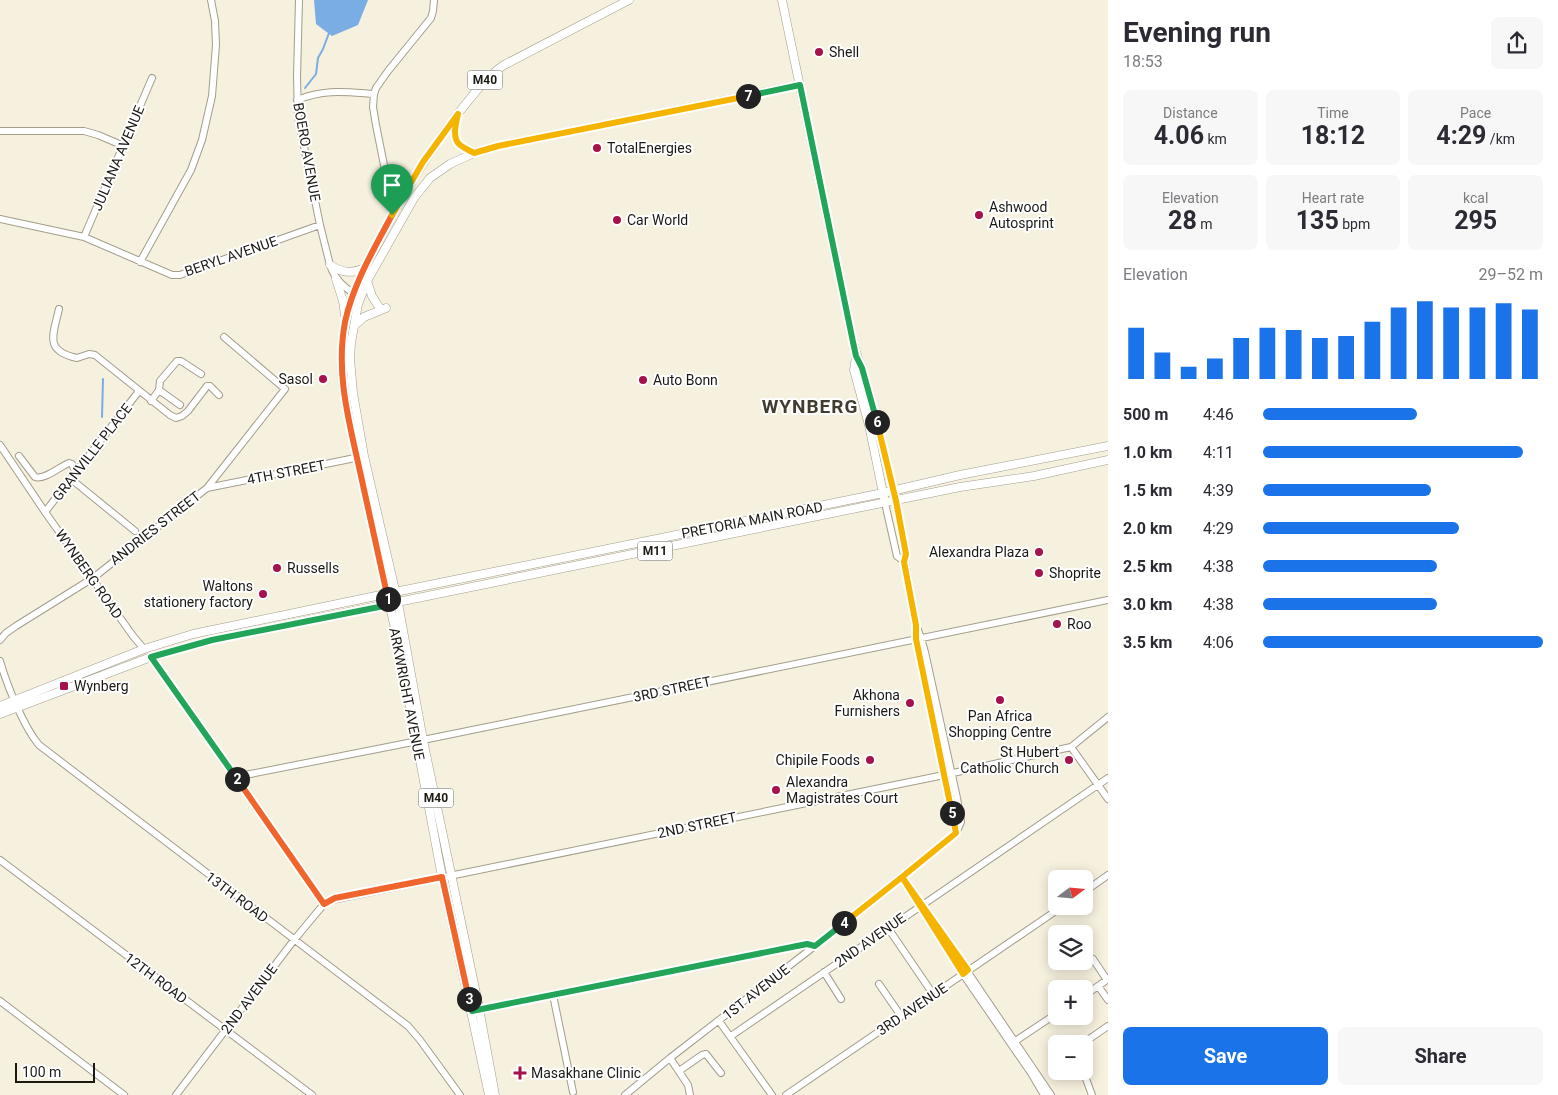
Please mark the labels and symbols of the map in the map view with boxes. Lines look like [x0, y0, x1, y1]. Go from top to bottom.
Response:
place label: Shell [829, 44, 859, 60]
marker: Shell [813, 46, 825, 58]
road number: M40 [468, 70, 502, 90]
pin: 7 [736, 84, 760, 108]
street label: BOERO AVENUE [290, 101, 324, 203]
street label: JULIANA AVENUE [89, 103, 147, 213]
place label: TotalEnergies [607, 140, 692, 156]
marker: TotalEnergies [591, 142, 603, 154]
pin [371, 164, 413, 215]
place label: Ashwood Autosprint [989, 199, 1054, 231]
marker: Ashwood Autosprint [973, 209, 985, 221]
place label: Car World [627, 212, 688, 228]
marker: Car World [611, 214, 623, 226]
street label: BERYL AVENUE [183, 233, 279, 279]
place label: Sasol [278, 371, 313, 387]
place label: Auto Bonn [653, 372, 718, 388]
marker: Sasol [317, 373, 329, 385]
marker: Auto Bonn [637, 374, 649, 386]
district label: WYNBERG [762, 395, 858, 418]
street label: GRANVILLE PLACE [49, 400, 135, 504]
pin: 6 [864, 410, 890, 434]
street label: 4TH STREET [246, 456, 327, 487]
street label: ANDRIES STREET [107, 487, 204, 568]
street label: PRETORIA MAIN ROAD [680, 498, 824, 542]
street label: WYNBERG ROAD [52, 526, 126, 622]
road number: M11 [638, 542, 672, 560]
place label: Alexandra Plaza [929, 544, 1029, 560]
marker: Alexandra Plaza [1033, 546, 1045, 558]
place label: Russells [287, 560, 339, 576]
marker: Russells [271, 562, 283, 574]
place label: Shoprite [1049, 565, 1101, 581]
marker: Shoprite [1033, 567, 1045, 579]
place label: Waltons stationery factory [144, 578, 253, 610]
pin: 1 [376, 586, 400, 612]
marker: Waltons stationery factory [257, 588, 269, 600]
place label: Roo [1067, 616, 1092, 632]
marker: Roo [1051, 618, 1063, 630]
street label: ARKWRIGHT AVENUE [386, 626, 428, 762]
street label: 3RD STREET [632, 673, 713, 705]
place label: Wynberg [74, 678, 129, 694]
marker: Wynberg [58, 680, 70, 692]
place label: Akhona Furnishers [834, 687, 900, 719]
marker: Pan Africa Shopping Centre [994, 694, 1006, 706]
marker: Akhona Furnishers [904, 697, 916, 709]
place label: Pan Africa Shopping Centre [948, 708, 1052, 740]
place label: St Hubert Catholic Church [960, 744, 1059, 776]
place label: Chipile Foods [776, 752, 860, 768]
marker: Chipile Foods [864, 754, 876, 766]
marker: St Hubert Catholic Church [1063, 754, 1075, 766]
pin: 2 [224, 766, 250, 792]
place label: Alexandra Magistrates Court [786, 774, 899, 806]
marker: Alexandra Magistrates Court [770, 784, 782, 796]
road number: M40 [418, 788, 454, 808]
pin: 5 [940, 800, 964, 826]
street label: 2ND STREET [656, 809, 739, 841]
street label: 13TH ROAD [203, 868, 271, 926]
north arrow [1048, 870, 1092, 915]
street label: 2ND AVENUE [831, 910, 909, 970]
pin: 4 [832, 910, 856, 936]
street label: 12TH ROAD [122, 949, 190, 1007]
street label: 2ND AVENUE [218, 961, 280, 1037]
street label: 1ST AVENUE [719, 961, 793, 1023]
street label: 3RD AVENUE [874, 980, 950, 1038]
pin: 3 [456, 986, 482, 1012]
scale bar [15, 1060, 95, 1083]
place label: Masakhane Clinic [531, 1065, 641, 1081]
marker: Masakhane Clinic [513, 1066, 527, 1080]

